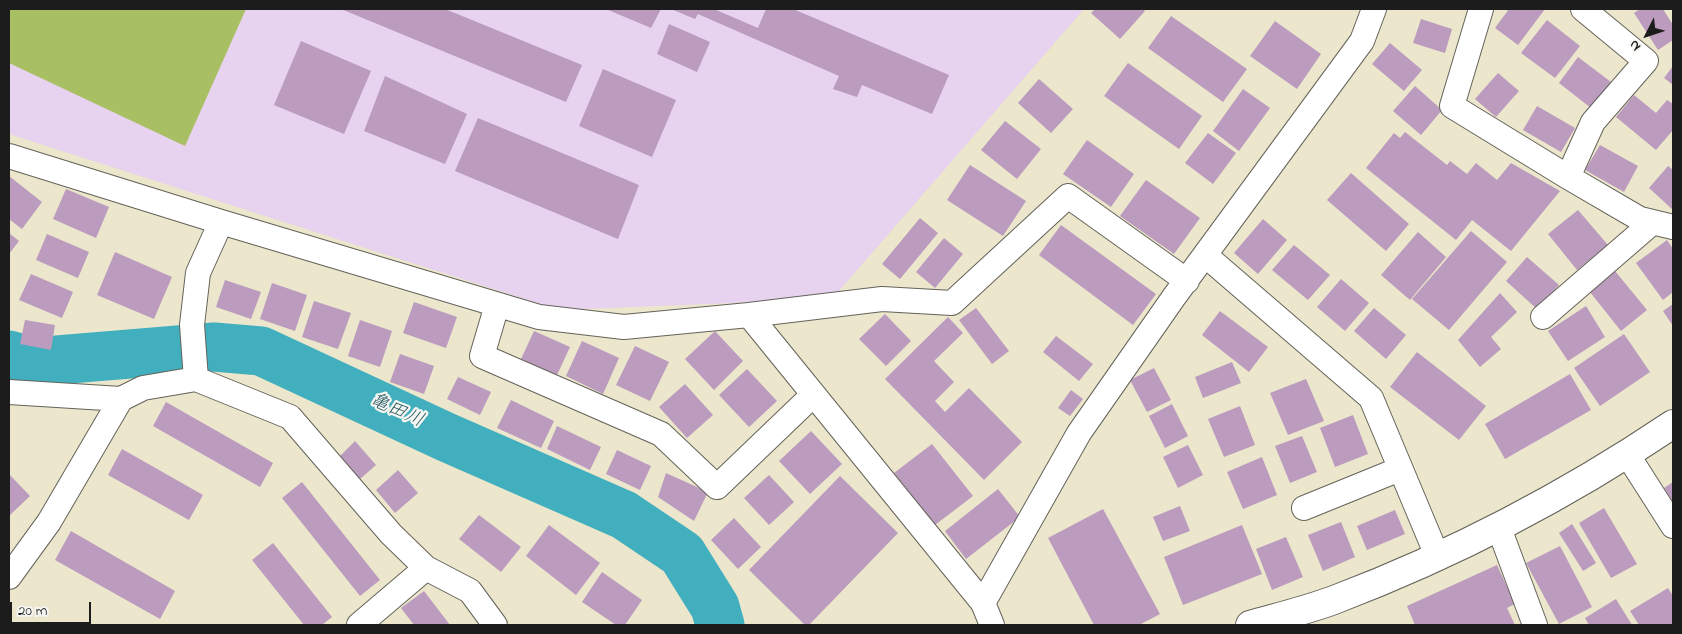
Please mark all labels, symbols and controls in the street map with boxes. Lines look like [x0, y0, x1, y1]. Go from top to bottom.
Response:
north arrow [1622, 10, 1672, 60]
text: N [1624, 35, 1646, 56]
water label: 亀田川 [365, 390, 427, 434]
scale bar [12, 592, 94, 624]
text: 20 m [18, 600, 47, 622]

